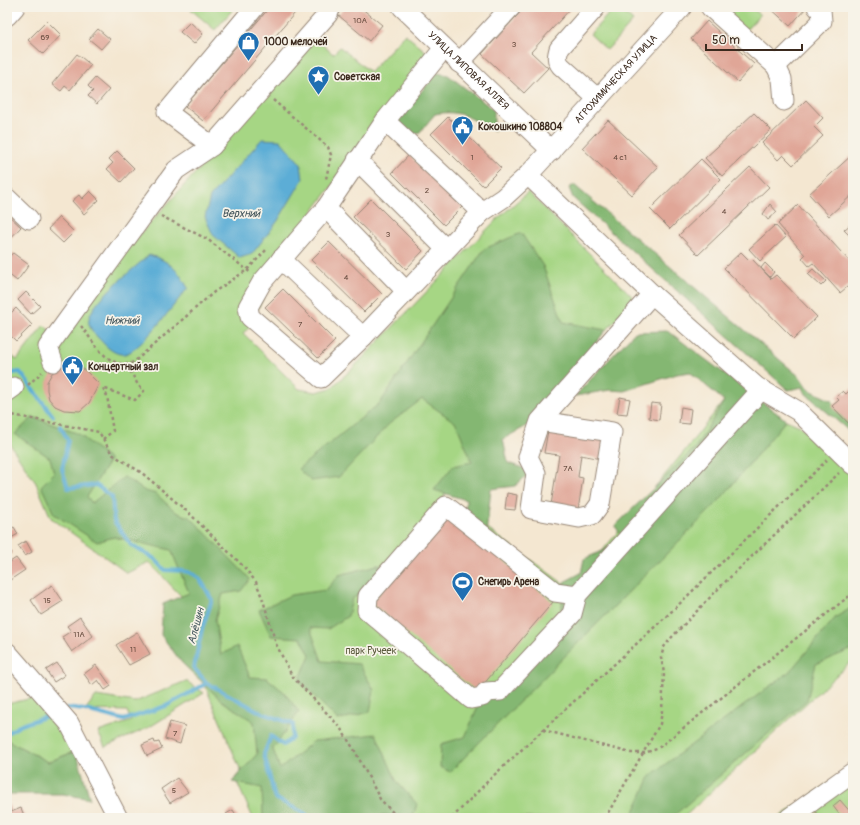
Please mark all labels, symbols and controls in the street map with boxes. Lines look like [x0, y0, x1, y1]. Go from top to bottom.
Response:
house number: 10А [353, 16, 367, 25]
scale bar [706, 26, 802, 52]
shop icon: 1000 мелочей [235, 29, 261, 62]
street label: УЛИЦА ЛИПОВАЯ АЛЛЕЯ [425, 29, 512, 113]
street label: АГРОХИМИЧЕСКАЯ УЛИЦА [572, 32, 660, 126]
house number: 69 [41, 33, 49, 42]
text: 50 m [712, 33, 740, 48]
place label: 1000 мелочей [264, 36, 328, 48]
house number: 3 [512, 40, 517, 49]
place icon: Советская [306, 64, 332, 97]
place label: Советская [334, 71, 380, 83]
public building icon: Кокошкино 108804 [450, 114, 476, 147]
place label: Кокошкино 108804 [478, 121, 563, 133]
house number: 1 [470, 153, 474, 162]
house number: 4 с1 [613, 153, 627, 162]
house number: 2 [425, 186, 430, 195]
water label: Верхний [222, 207, 262, 220]
house number: 4 [722, 207, 727, 216]
house number: 3 [386, 230, 391, 239]
house number: 4 [344, 273, 349, 282]
water label: Нижний [105, 314, 141, 327]
house number: 7 [298, 320, 303, 329]
public building icon: Концертный зал [59, 354, 85, 387]
place label: Концертный зал [88, 361, 158, 373]
house number: 7А [563, 464, 573, 473]
sports icon: Снегирь Арена [449, 569, 475, 602]
place label: Снегирь Арена [478, 576, 540, 588]
house number: 15 [43, 596, 51, 605]
water label: Алёшин [185, 605, 207, 646]
house number: 11А [73, 630, 85, 639]
house number: 11 [130, 645, 136, 654]
park label: парк Ручеек [345, 645, 397, 657]
house number: 7 [173, 729, 178, 738]
house number: 5 [172, 786, 176, 795]

